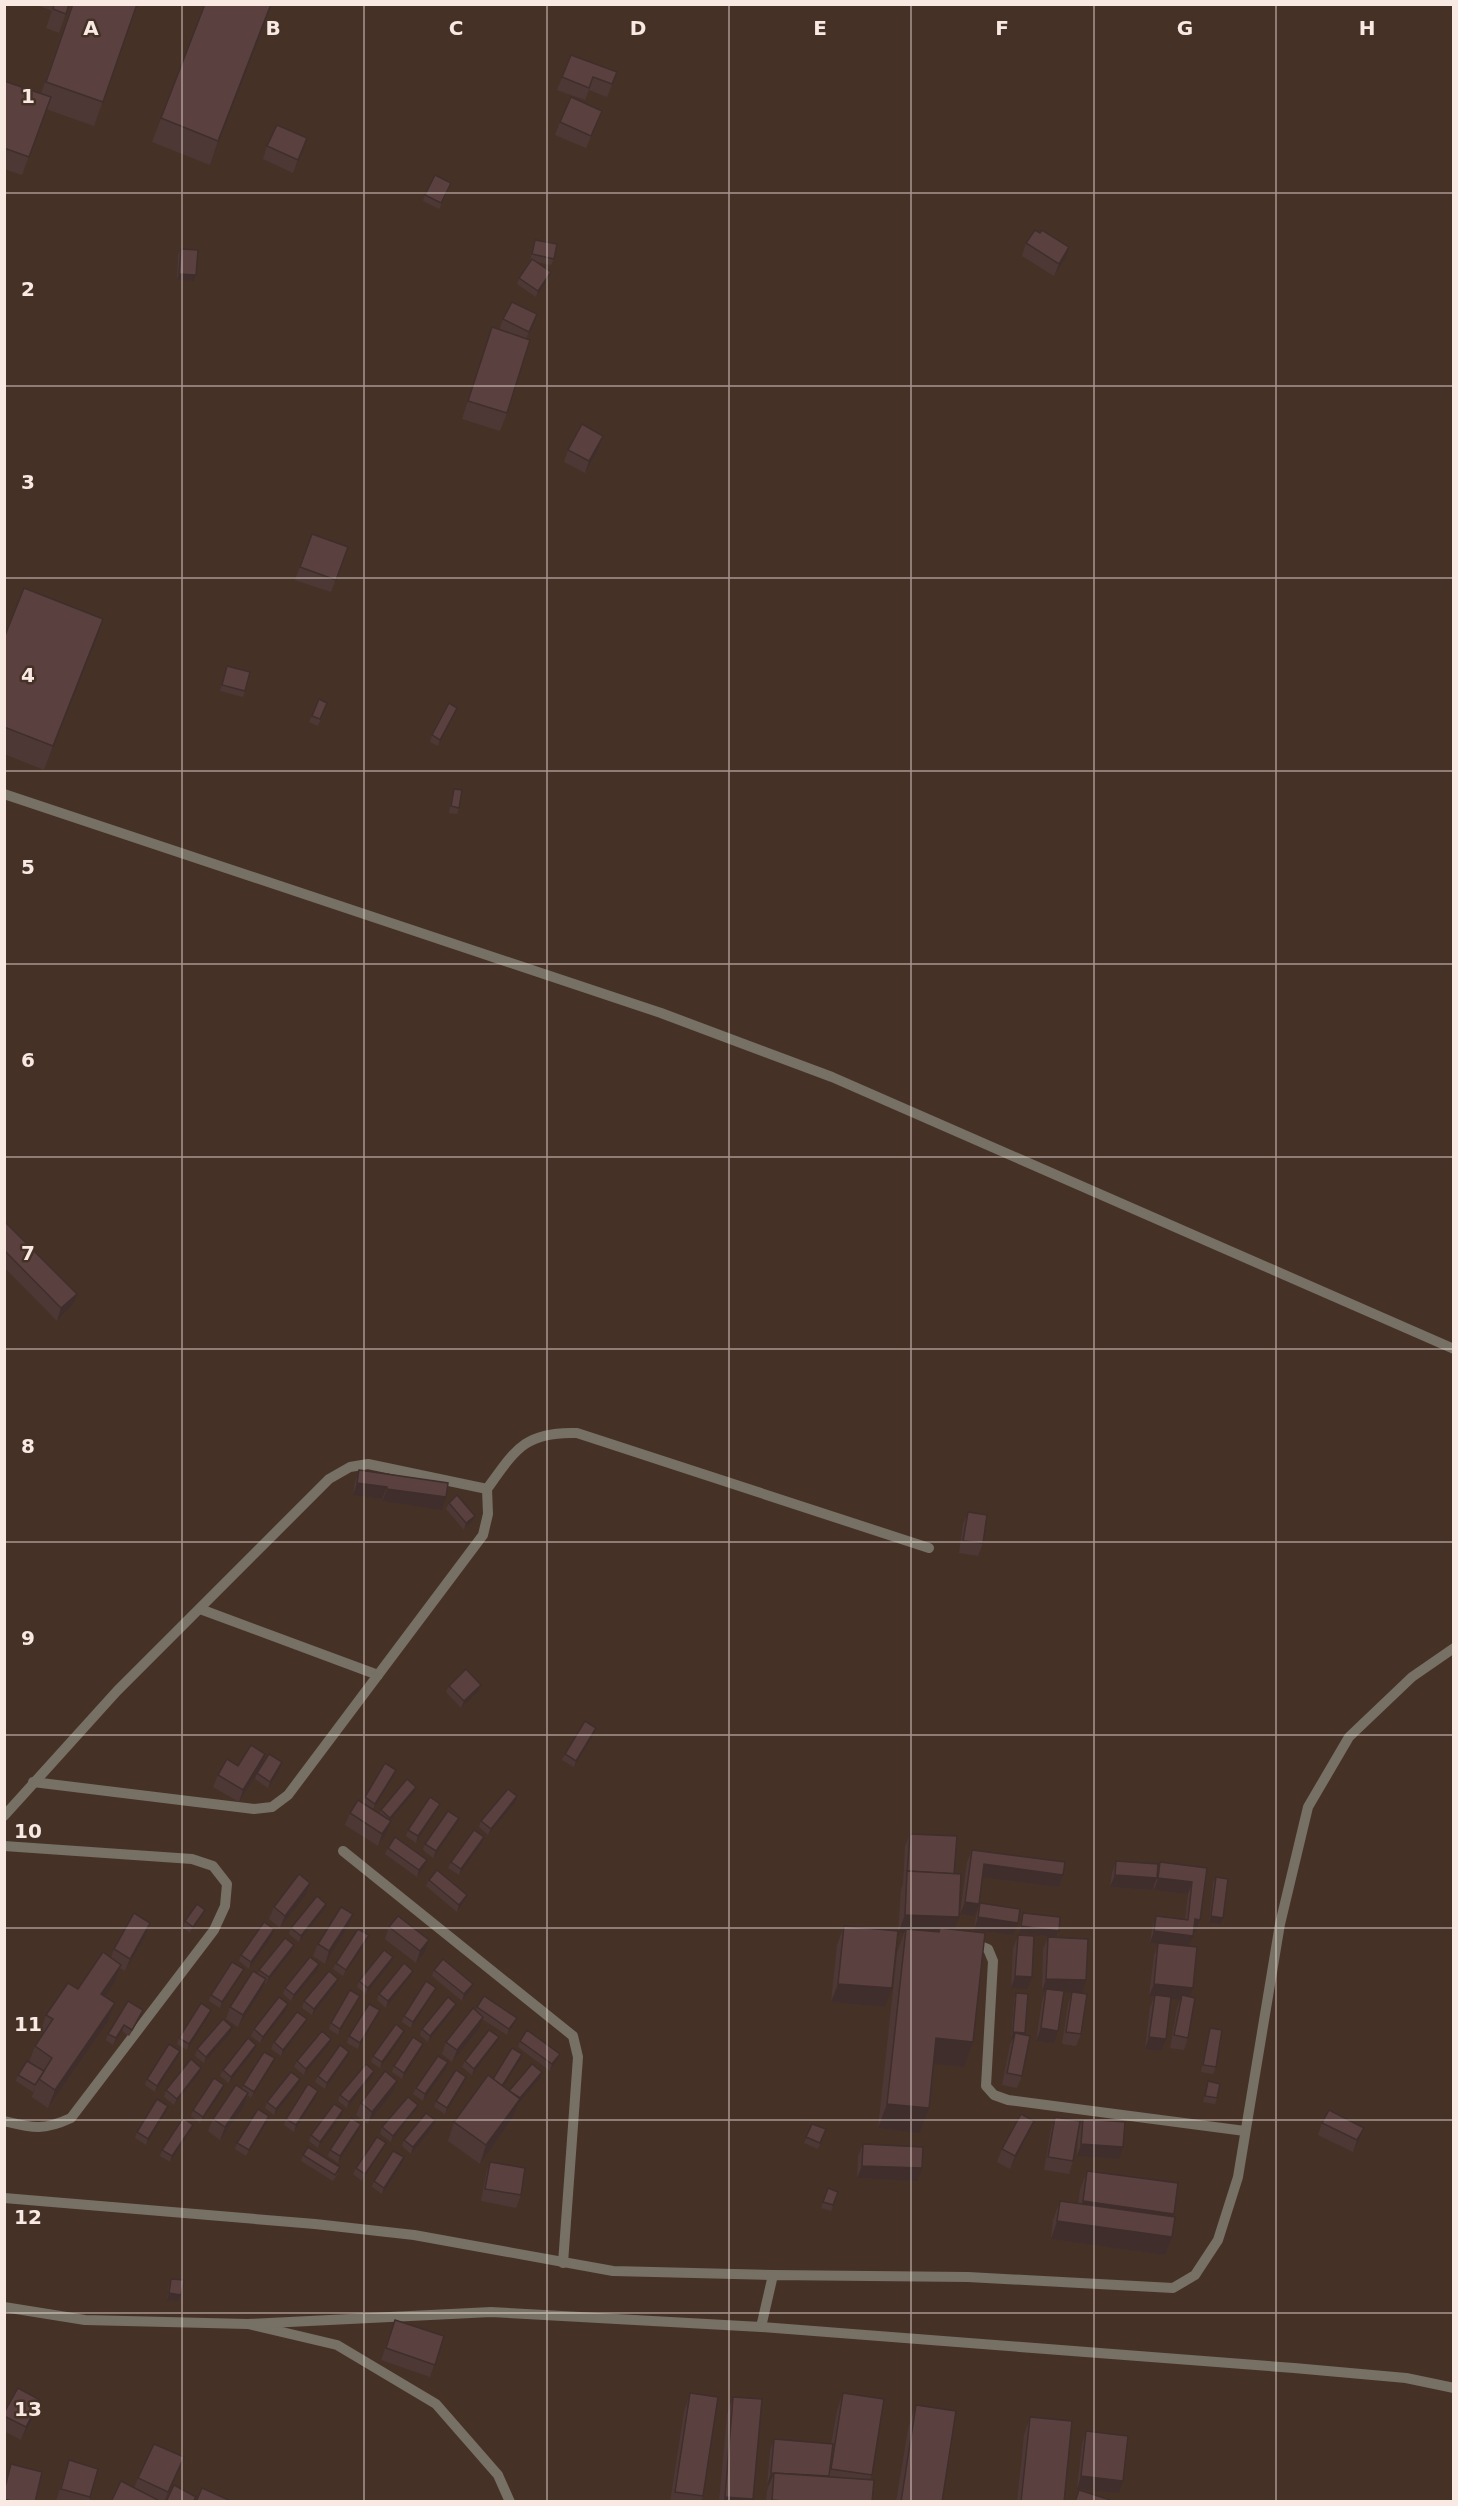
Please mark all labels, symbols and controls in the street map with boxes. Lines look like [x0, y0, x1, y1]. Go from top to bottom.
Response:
text: A [83, 16, 99, 40]
text: B [265, 16, 281, 40]
text: C [449, 16, 463, 40]
text: D [630, 16, 646, 40]
text: E [813, 16, 827, 40]
text: F [995, 16, 1009, 40]
text: G [1177, 16, 1193, 40]
text: H [1359, 16, 1375, 40]
text: 1 [21, 84, 35, 108]
text: 2 [21, 277, 35, 301]
text: 3 [21, 470, 35, 494]
text: 4 [21, 663, 35, 687]
text: 5 [21, 855, 35, 879]
text: 6 [21, 1048, 35, 1072]
text: 7 [21, 1241, 35, 1265]
text: 8 [21, 1434, 35, 1458]
text: 9 [21, 1626, 35, 1650]
text: 10 [14, 1819, 42, 1843]
text: 11 [14, 2012, 42, 2036]
text: 12 [14, 2205, 42, 2229]
text: 13 [14, 2397, 42, 2421]

